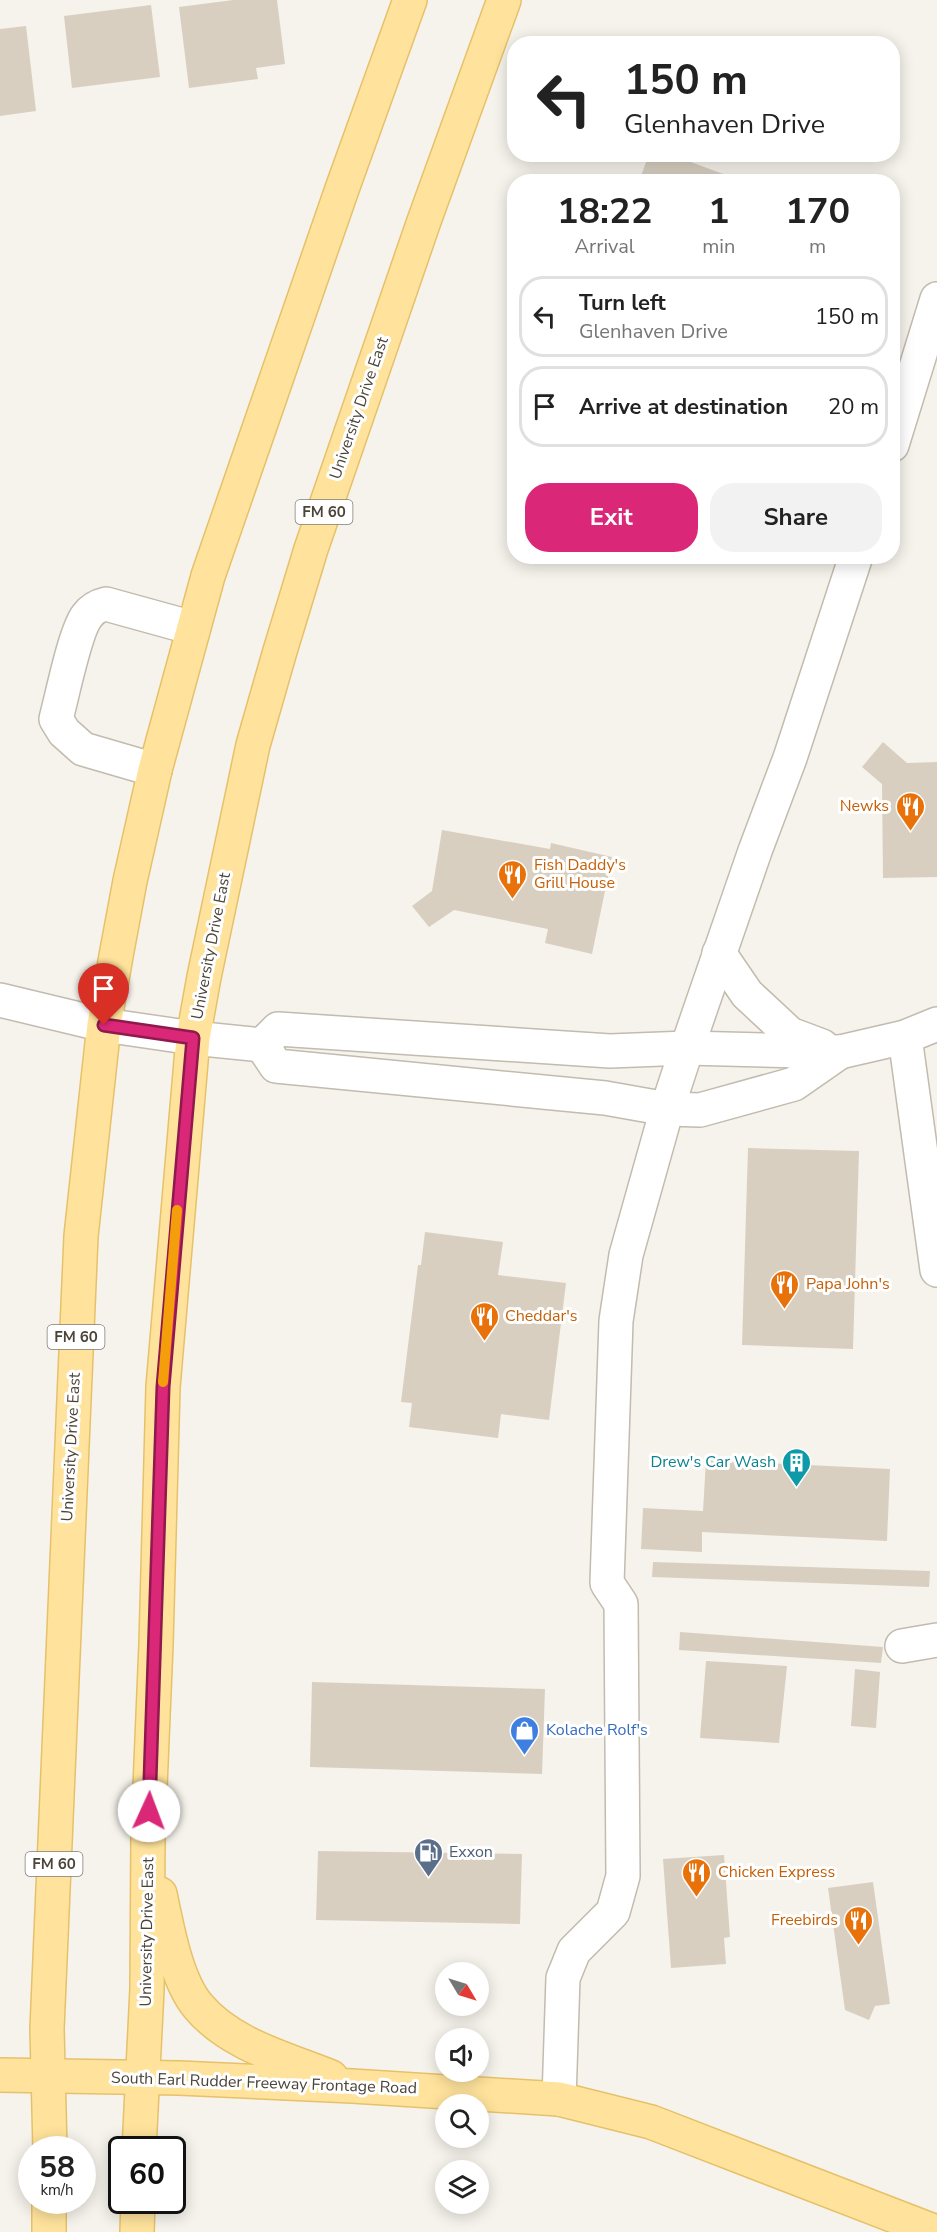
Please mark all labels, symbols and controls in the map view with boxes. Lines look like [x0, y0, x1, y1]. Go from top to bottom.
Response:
text: 150 m [624, 52, 748, 109]
icon: left [525, 60, 603, 138]
text: Glenhaven Drive [624, 106, 825, 143]
text: 18:22 [557, 187, 652, 236]
text: 1 [708, 187, 730, 236]
text: 170 [785, 187, 850, 236]
text: Arrival [575, 233, 635, 260]
text: min [702, 233, 735, 260]
text: m [809, 233, 826, 260]
text: Turn left [579, 288, 666, 318]
icon: left [528, 300, 561, 333]
text: 150 m [815, 302, 879, 332]
text: Glenhaven Drive [579, 318, 728, 345]
street label: University Drive East [324, 334, 394, 482]
icon: arrive [528, 390, 561, 423]
text: Arrive at destination [579, 392, 788, 422]
text: 20 m [828, 392, 879, 422]
button: Exit [525, 483, 698, 552]
button: Share [710, 483, 882, 552]
road number: FM 60 [296, 500, 352, 524]
restaurant icon: Newks [894, 790, 926, 832]
place label: Newks [840, 795, 889, 817]
place label: Fish Daddy's Grill House [534, 854, 626, 894]
restaurant icon: Fish Daddy's Grill House [497, 858, 529, 900]
street label: University Drive East [186, 870, 236, 1021]
pin [78, 963, 129, 1025]
icon: arrive [87, 972, 120, 1005]
restaurant icon: Papa John's [769, 1268, 801, 1310]
place label: Papa John's [806, 1273, 890, 1295]
restaurant icon: Cheddar's [468, 1300, 500, 1342]
place label: Cheddar's [505, 1305, 577, 1327]
road number: FM 60 [48, 1325, 104, 1349]
street label: University Drive East [56, 1372, 86, 1522]
building icon: Drew's Car Wash [781, 1446, 813, 1488]
place label: Drew's Car Wash [651, 1451, 776, 1473]
shop icon: Kolache Rolf's [509, 1714, 541, 1756]
place label: Kolache Rolf's [546, 1719, 648, 1741]
position arrow [117, 1779, 181, 1843]
fuel station icon: Exxon [412, 1836, 444, 1878]
place label: Exxon [449, 1841, 493, 1863]
road number: FM 60 [26, 1852, 82, 1876]
restaurant icon: Chicken Express [681, 1856, 713, 1898]
street label: University Drive East [135, 1857, 159, 2007]
place label: Chicken Express [718, 1861, 835, 1883]
restaurant icon: Freebirds [843, 1904, 875, 1946]
place label: Freebirds [771, 1909, 838, 1931]
north arrow [435, 1962, 489, 2016]
map controls [435, 1962, 489, 2214]
button: sound [435, 2028, 489, 2082]
street label: South Earl Rudder Freeway Frontage Road [111, 2067, 417, 2099]
button: search [435, 2094, 489, 2148]
speed limit sign: 60 [108, 2136, 186, 2214]
text: 58 [39, 2147, 75, 2188]
button: layers [435, 2160, 489, 2214]
text: km/h [40, 2180, 74, 2200]

